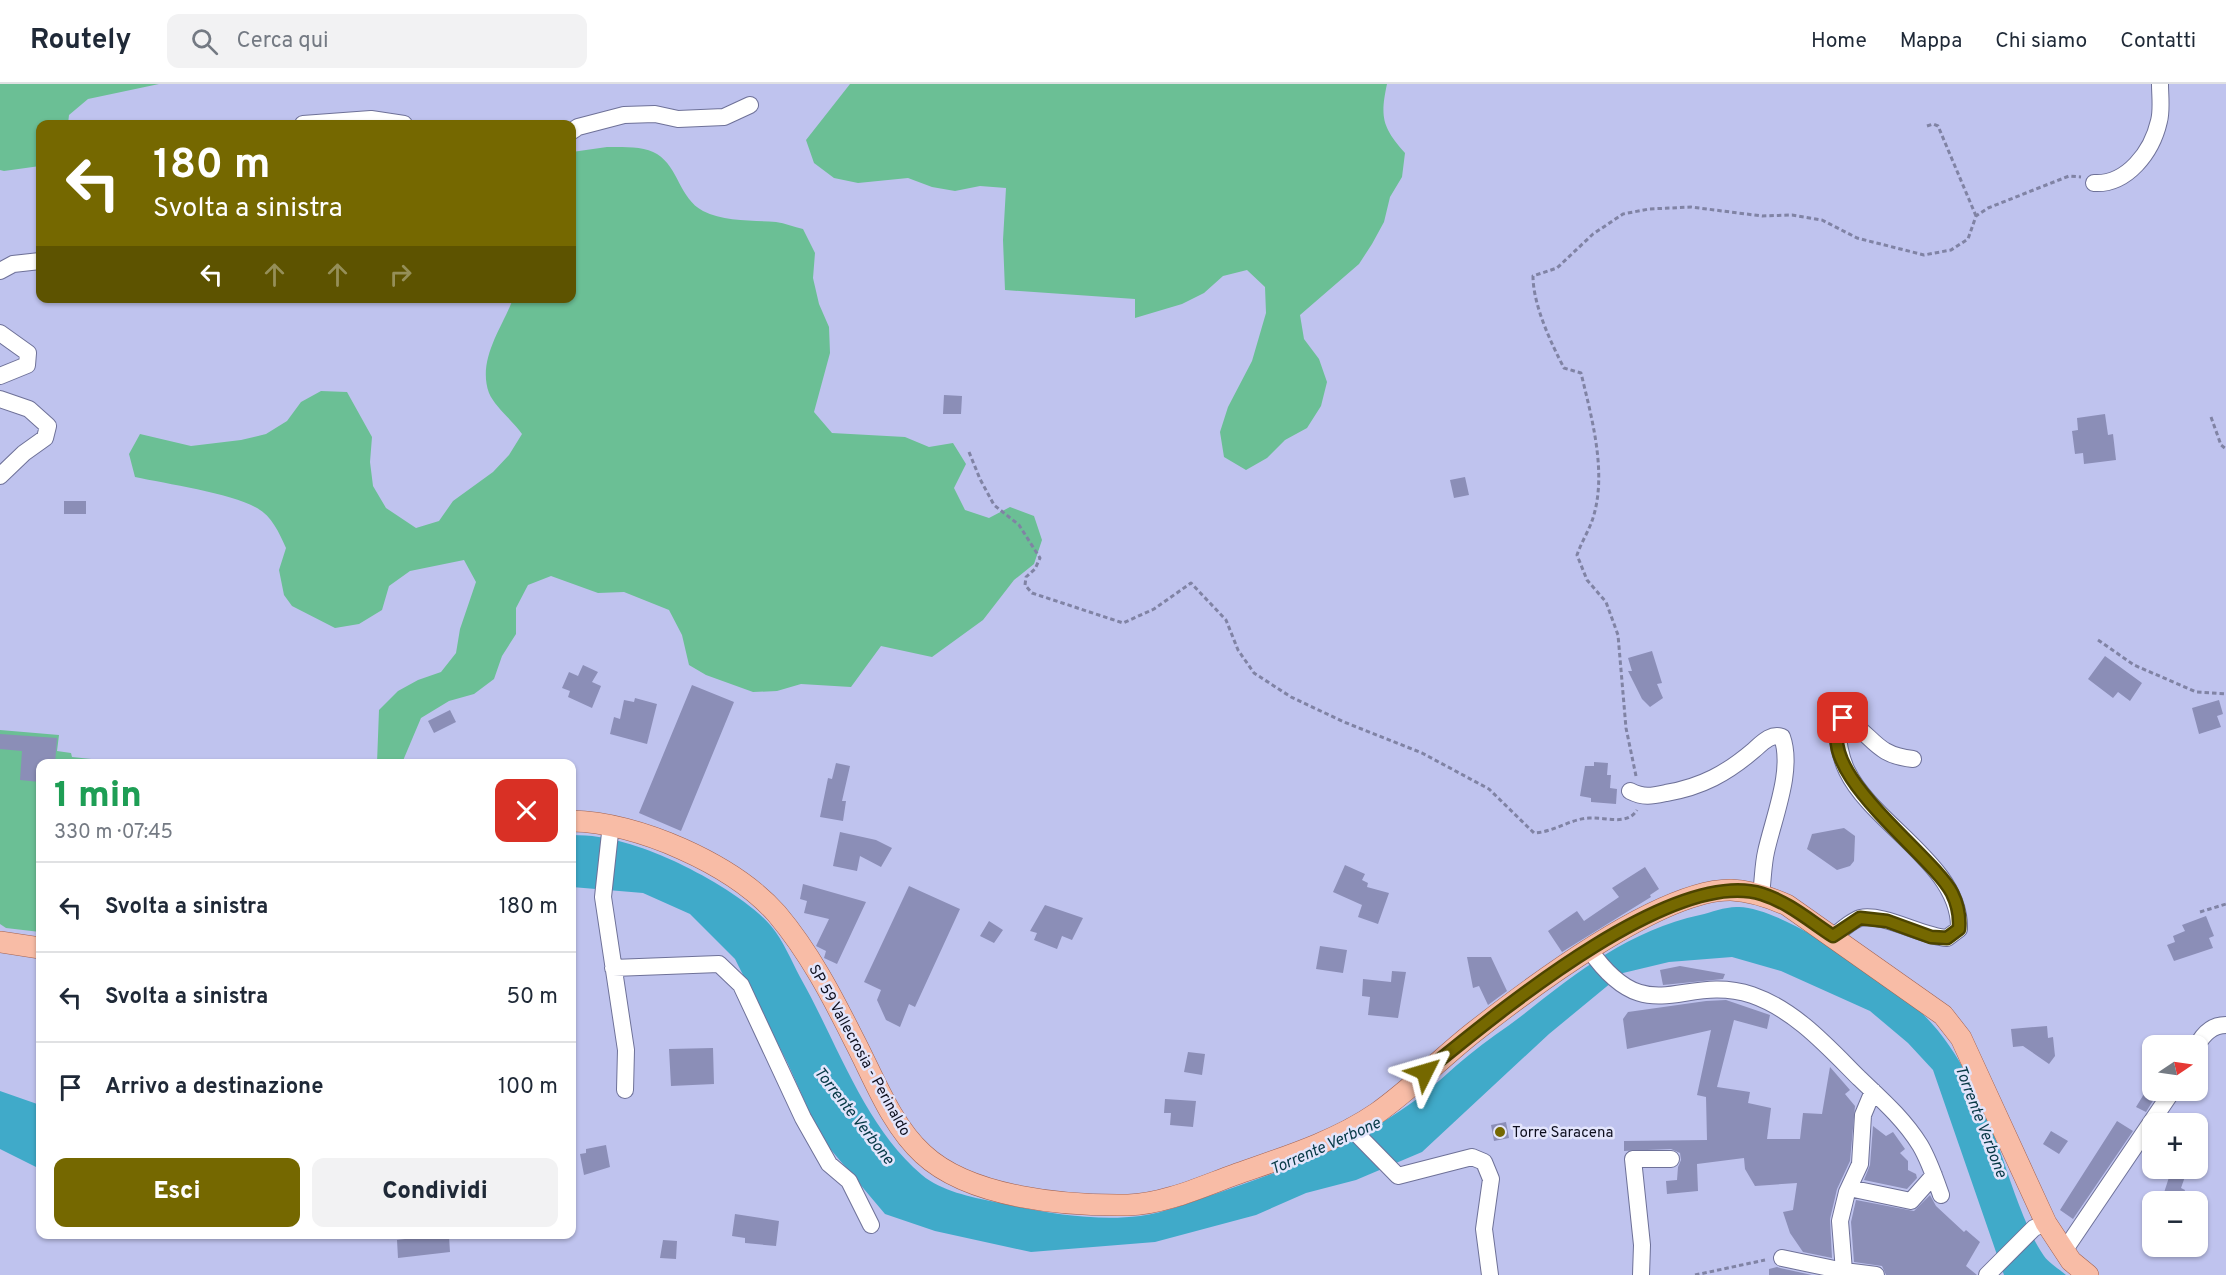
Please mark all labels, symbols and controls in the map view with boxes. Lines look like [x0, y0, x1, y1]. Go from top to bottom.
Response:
search box [167, 14, 587, 68]
text: Routely [30, 23, 131, 59]
icon: search [188, 25, 221, 58]
text: Cerca qui [236, 28, 329, 55]
text: Home [1811, 28, 1867, 55]
text: Mappa [1900, 28, 1962, 55]
text: Chi siamo [1995, 28, 2087, 55]
text: Contatti [2120, 28, 2196, 55]
text: 180 m [153, 140, 270, 193]
icon: left [54, 144, 132, 222]
text: Svolta a sinistra [153, 192, 343, 226]
icon: left [195, 258, 228, 291]
icon: ahead [258, 258, 291, 291]
icon: ahead [321, 258, 354, 291]
icon: right [384, 258, 417, 291]
pin [1817, 692, 1868, 743]
icon: arrive [1826, 701, 1859, 734]
text: 1 min [54, 774, 142, 820]
button: close [495, 779, 558, 842]
text: 330 m · 07:45 [54, 820, 173, 846]
icon: left [54, 891, 87, 924]
text: Svolta a sinistra [105, 894, 268, 921]
text: 180 m [499, 894, 558, 921]
street label: SP 59 Vallecrosia - Perinaldo [804, 962, 914, 1140]
icon: left [54, 981, 87, 1014]
text: Svolta a sinistra [105, 984, 268, 1011]
text: 50 m [506, 984, 558, 1011]
north arrow [2142, 1035, 2208, 1101]
map controls [2142, 1035, 2208, 1257]
position arrow [1393, 1040, 1457, 1104]
water label: Torrente Verbone [809, 1063, 898, 1170]
water label: Torrente Verbone [1950, 1063, 2011, 1181]
icon: arrive [54, 1071, 87, 1104]
text: Arrivo a destinazione [105, 1074, 323, 1101]
text: 100 m [498, 1074, 558, 1101]
water label: Torrente Verbone [1268, 1113, 1385, 1180]
button: + [2142, 1113, 2208, 1179]
place label: Torre Saracena [1512, 1124, 1613, 1143]
marker: Torre Saracena [1493, 1125, 1507, 1139]
button: Esci [54, 1158, 300, 1227]
button: Condividi [312, 1158, 558, 1227]
button: − [2142, 1191, 2208, 1257]

